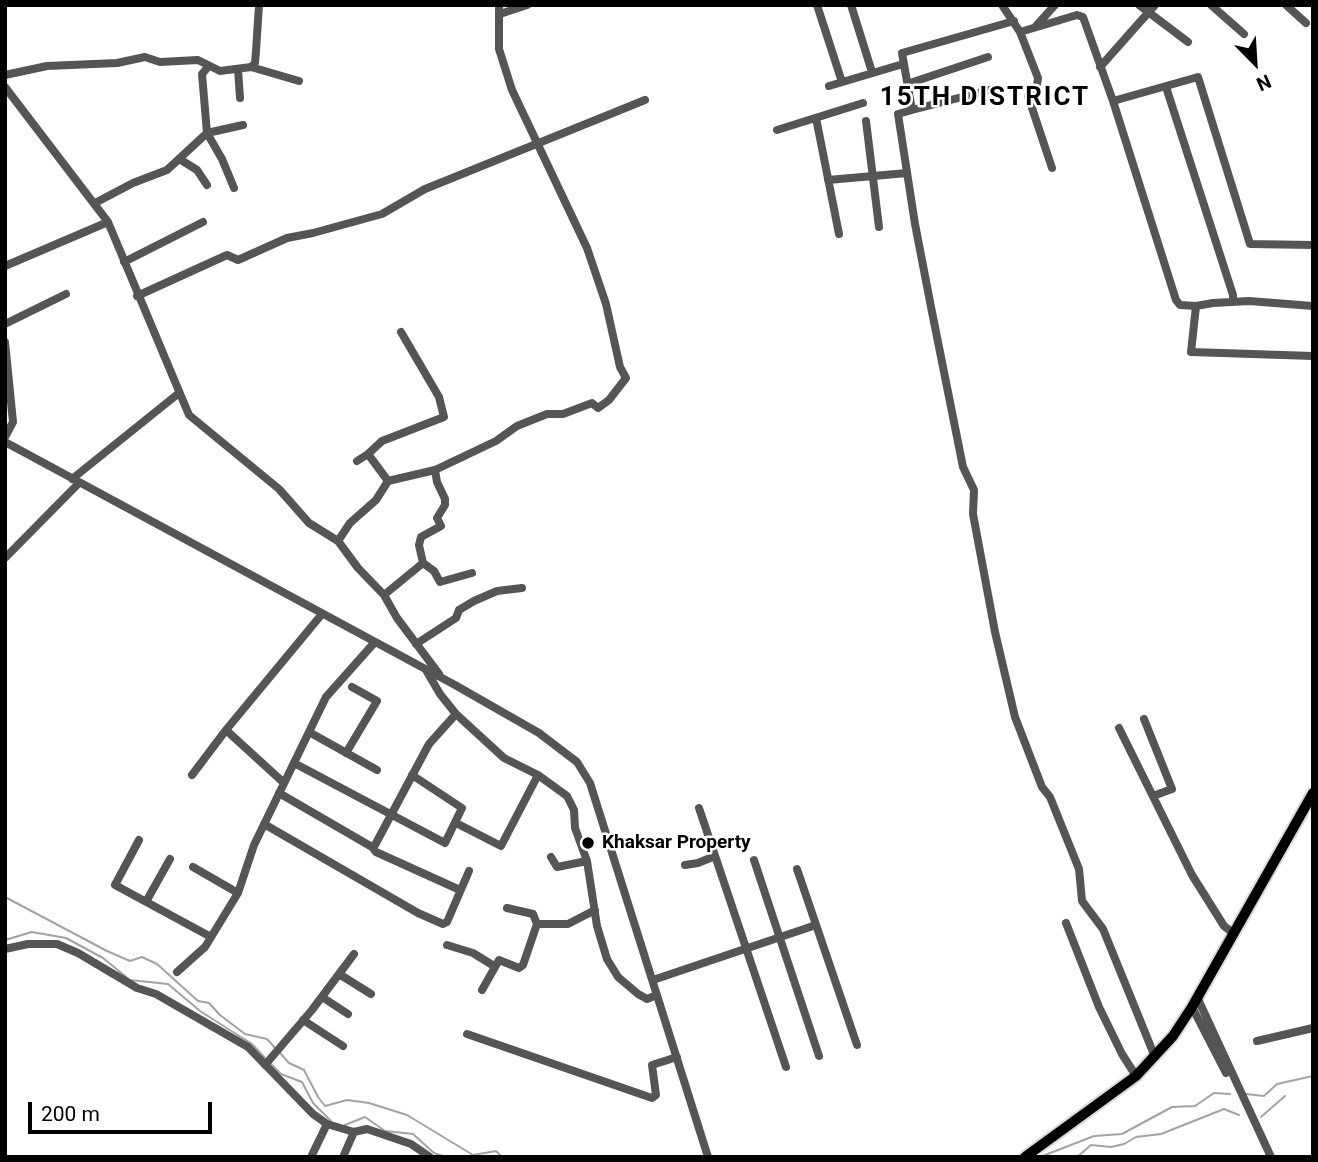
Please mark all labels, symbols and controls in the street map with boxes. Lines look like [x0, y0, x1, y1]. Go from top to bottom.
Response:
north arrow [1220, 28, 1290, 98]
text: N [1253, 69, 1275, 96]
district label: 15TH DISTRICT [881, 82, 1089, 114]
place label: Khaksar Property [602, 832, 751, 854]
marker: Khaksar Property [580, 835, 596, 851]
scale bar [32, 1088, 215, 1132]
text: 200 m [41, 1102, 100, 1126]

